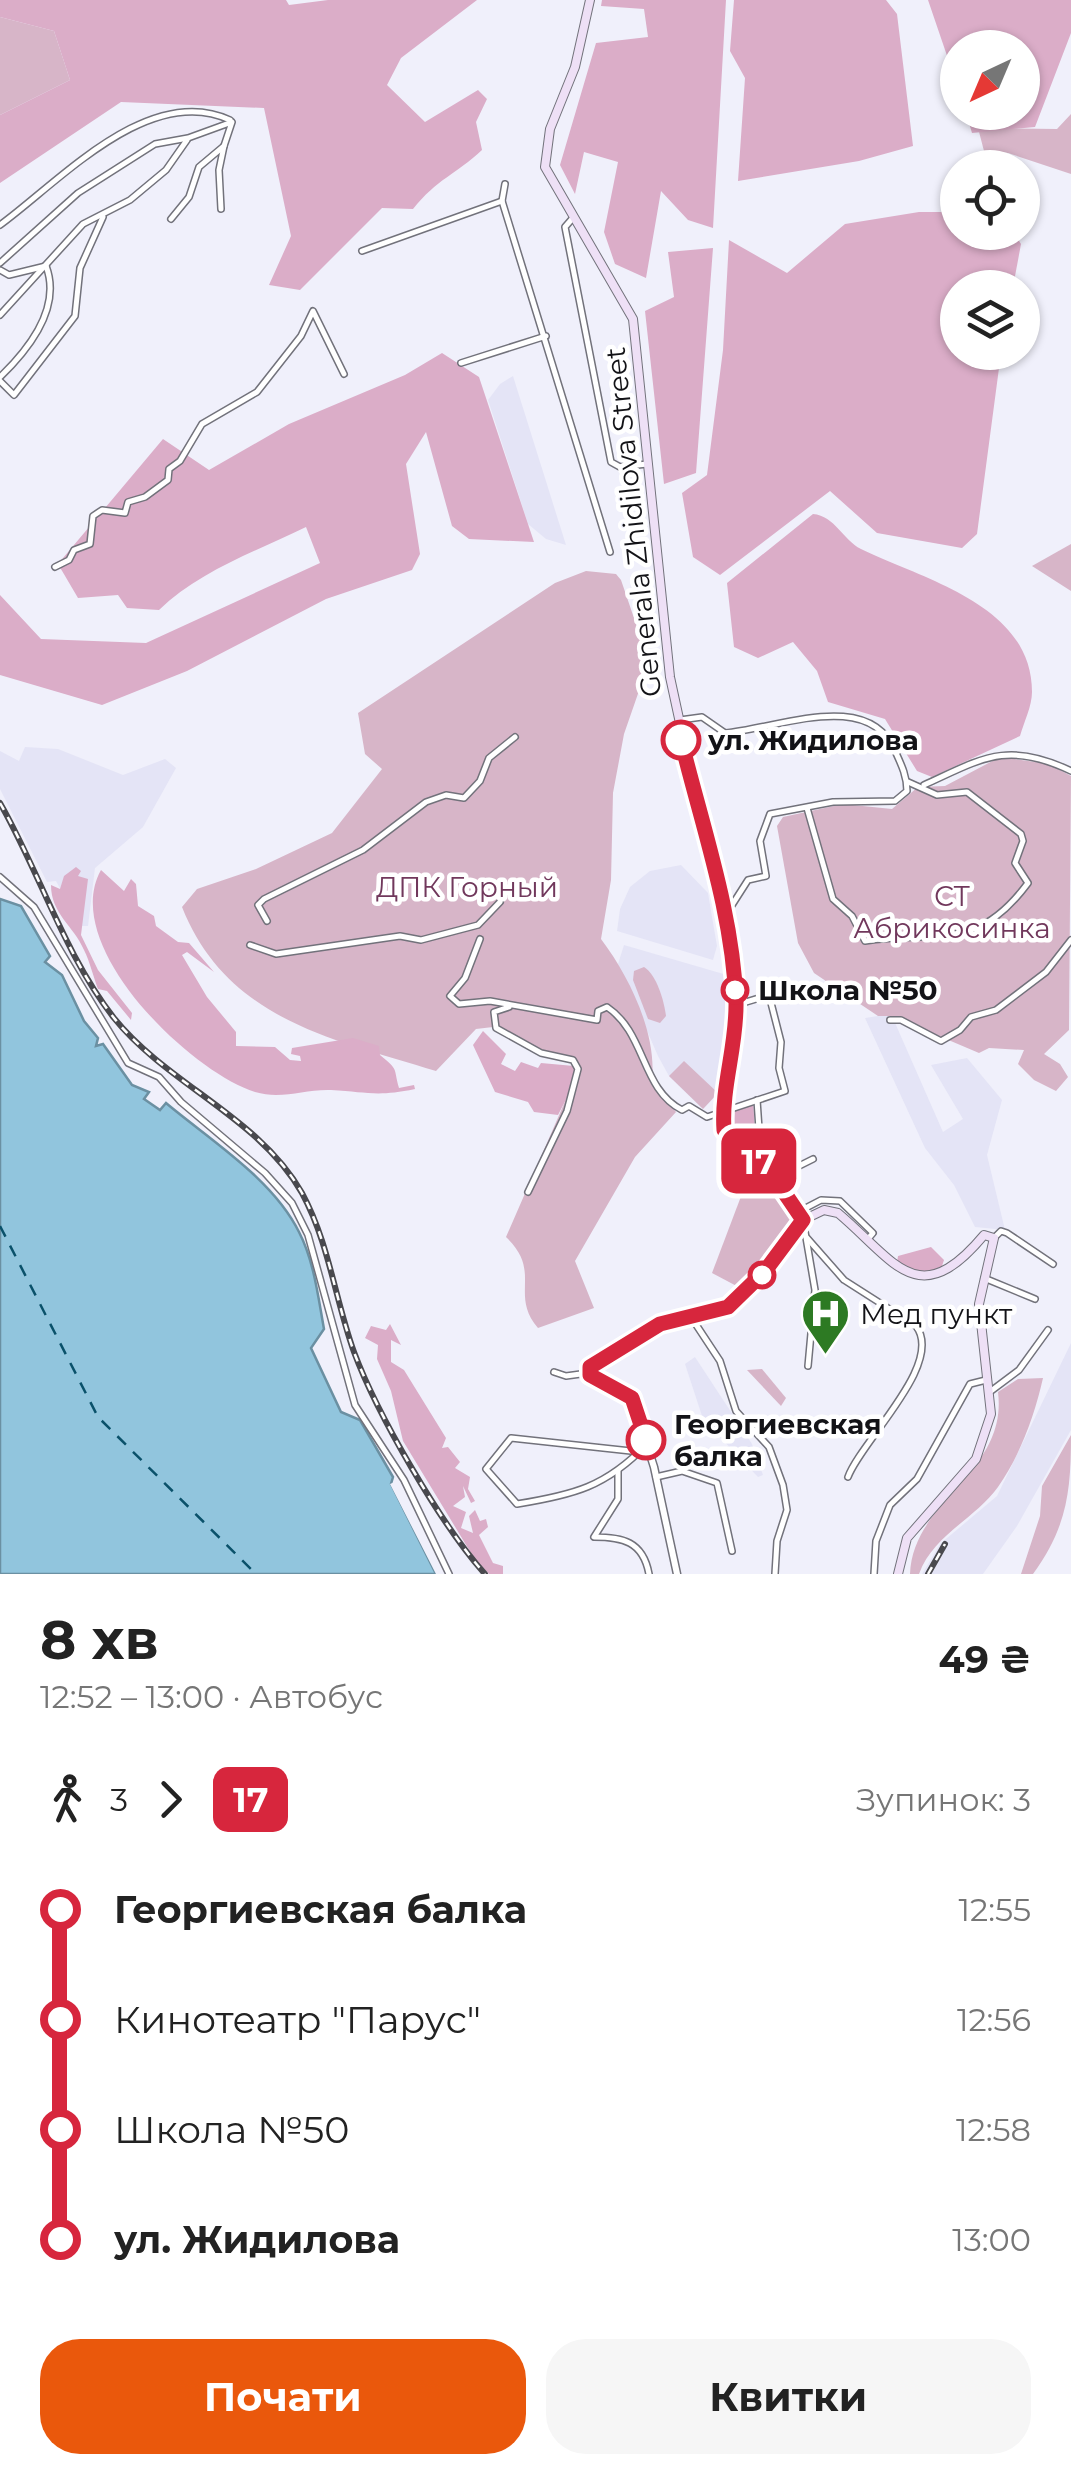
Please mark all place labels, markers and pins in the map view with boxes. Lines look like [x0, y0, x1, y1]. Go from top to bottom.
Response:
marker: ул. Жидилова [662, 721, 700, 759]
place label: ул. Жидилова [707, 723, 919, 757]
place label: Школа №50 [758, 973, 938, 1007]
marker: Школа №50 [722, 977, 748, 1003]
unlabelled marker [749, 1262, 775, 1288]
hospital icon: Мед пункт [799, 1288, 851, 1356]
place label: Мед пункт [860, 1297, 1013, 1331]
place label: Георгиевская балка [674, 1407, 882, 1473]
marker: Георгиевская балка [627, 1421, 665, 1459]

